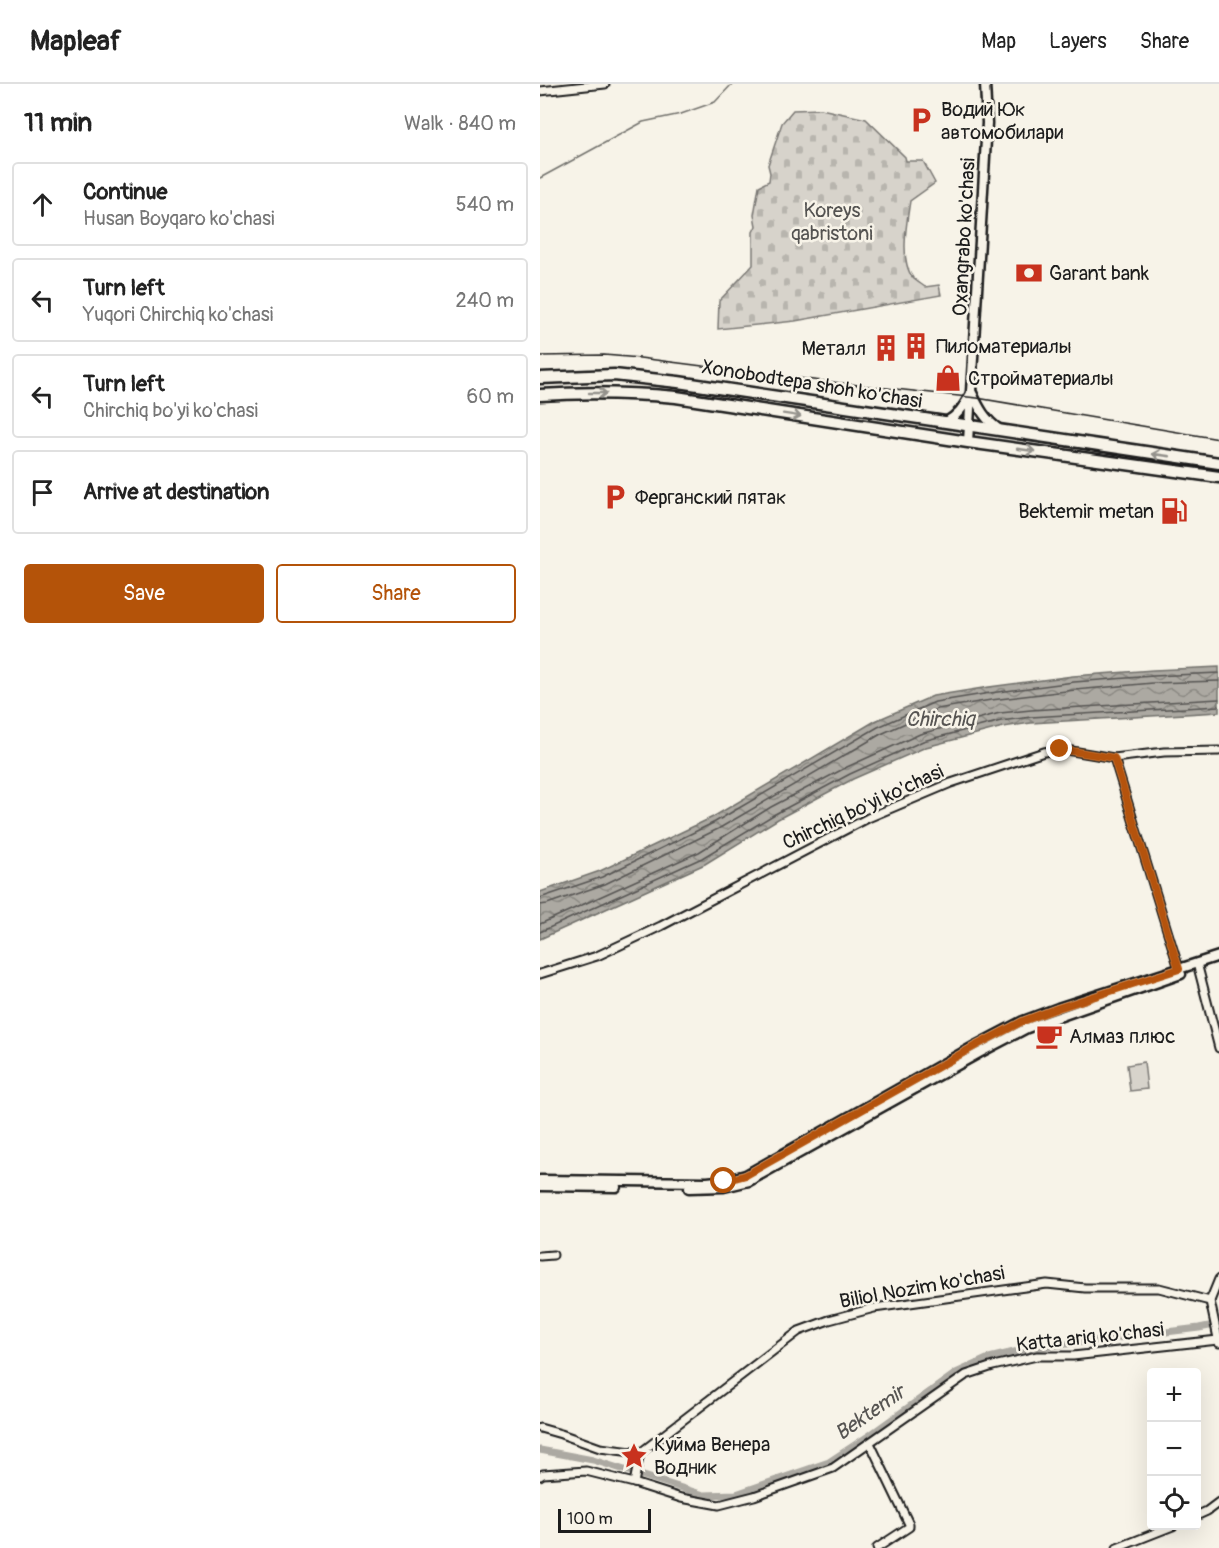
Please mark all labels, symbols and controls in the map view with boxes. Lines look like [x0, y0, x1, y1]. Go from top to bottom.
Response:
text: Mapleaf [30, 24, 121, 59]
text: Map [981, 28, 1016, 55]
text: Layers [1049, 28, 1107, 55]
text: Share [1140, 28, 1189, 55]
place label: Водий Юк автомобилари [941, 97, 1063, 145]
parking icon: Водий Юк автомобилари [906, 105, 936, 135]
text: 11 min [24, 107, 92, 139]
text: Walk · 840 m [404, 111, 516, 136]
street label: Oxangrabo ko'chasi [947, 157, 981, 317]
text: Continue [83, 178, 167, 206]
icon: ahead [26, 188, 59, 221]
text: 540 m [456, 192, 514, 217]
park label: Koreys qabristoni [791, 198, 873, 246]
text: Husan Boyqaro ko'chasi [83, 206, 274, 231]
bank icon: Garant bank [1014, 258, 1044, 288]
place label: Garant bank [1049, 261, 1150, 286]
text: Turn left [83, 274, 165, 302]
icon: left [26, 284, 59, 317]
text: 240 m [455, 288, 514, 313]
text: Yuqori Chirchiq ko'chasi [83, 302, 273, 327]
building icon: Пиломатериалы [901, 331, 931, 361]
building icon: Металл [871, 333, 901, 363]
place label: Пиломатериалы [936, 334, 1072, 359]
place label: Металл [801, 336, 866, 361]
street label: Xonobodtepa shoh ko'chasi [700, 354, 924, 414]
shop icon: Стройматериалы [933, 363, 963, 393]
place label: Стройматериалы [968, 366, 1114, 391]
text: Turn left [83, 370, 165, 398]
icon: left [26, 380, 59, 413]
text: 60 m [467, 384, 514, 409]
one-way arrow [588, 387, 608, 399]
text: Chirchiq bo'yi ko'chasi [83, 398, 258, 423]
one-way arrow [782, 409, 801, 420]
one-way arrow [1016, 445, 1035, 456]
one-way arrow [1152, 449, 1171, 460]
icon: arrive [26, 476, 59, 509]
text: Arrive at destination [83, 478, 269, 506]
parking icon: Ферганский пятак [600, 482, 630, 512]
place label: Ферганский пятак [635, 485, 786, 510]
fuel station icon: Bektemir metan [1159, 496, 1189, 526]
place label: Bektemir metan [1018, 499, 1154, 524]
button: Save [24, 564, 264, 623]
button: Share [276, 564, 516, 623]
water label: Chirchiq [906, 706, 976, 733]
route end [1046, 735, 1072, 761]
street label: Chirchiq bo'yi ko'chasi [778, 759, 948, 855]
cafe icon: Алмаз плюс [1034, 1021, 1064, 1051]
place label: Алмаз плюс [1069, 1024, 1175, 1049]
route start [710, 1167, 736, 1193]
street label: Biliol Nozim ko'chasi [837, 1260, 1007, 1314]
street label: Katta ariq ko'chasi [1015, 1317, 1165, 1357]
map controls [1147, 1368, 1201, 1530]
button: + [1147, 1368, 1201, 1422]
water label: Bektemir [830, 1378, 912, 1447]
button: − [1147, 1422, 1201, 1476]
place label: Куйма Венера Водник [654, 1432, 770, 1480]
place icon: Куйма Венера Водник [619, 1441, 649, 1471]
button: locate [1147, 1476, 1201, 1530]
scale bar [558, 1506, 651, 1534]
text: 100 m [567, 1509, 613, 1529]

